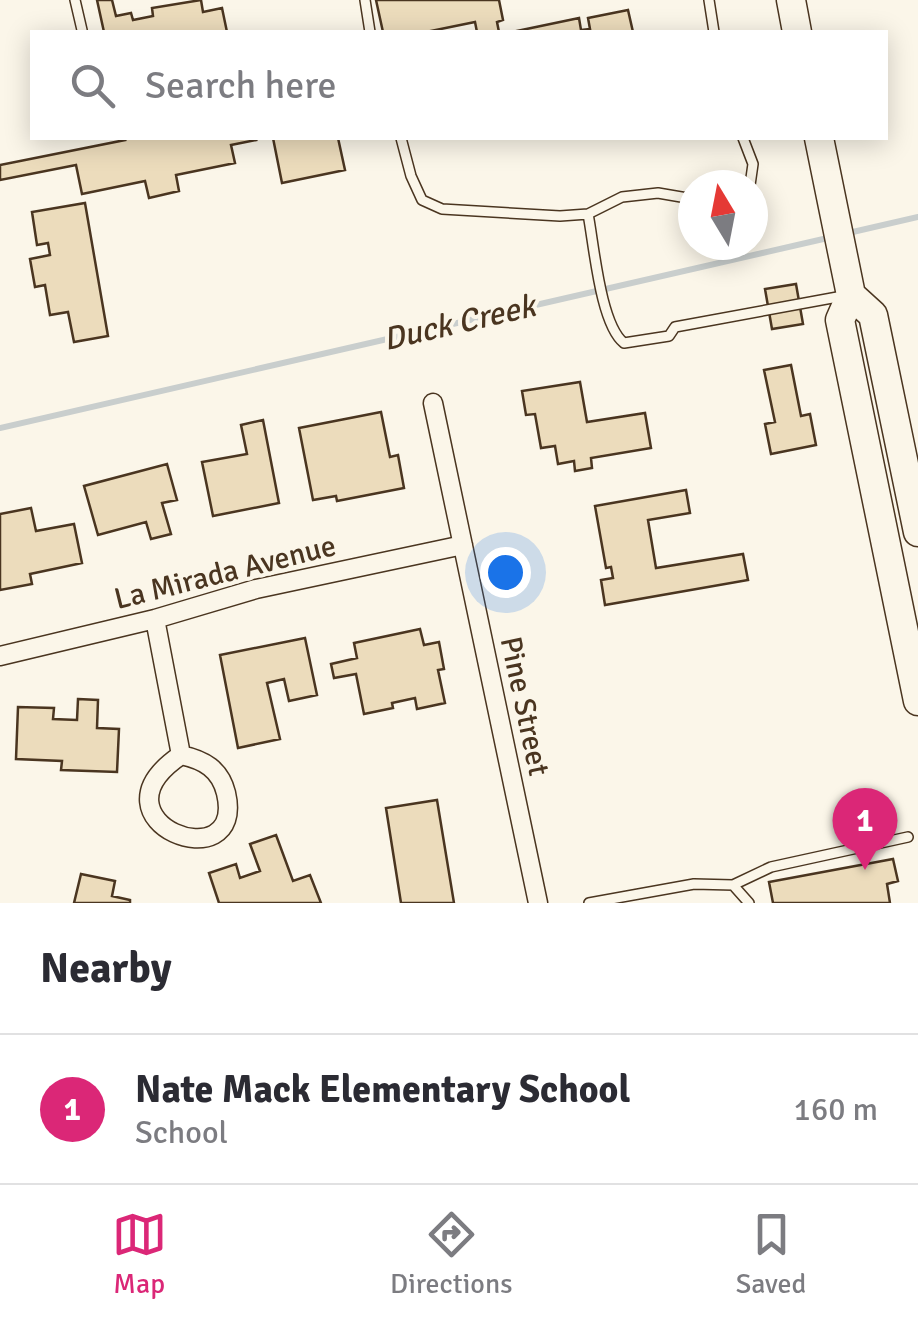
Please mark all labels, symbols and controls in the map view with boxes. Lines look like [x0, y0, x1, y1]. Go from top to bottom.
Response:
search box [30, 30, 888, 140]
icon: search [65, 58, 120, 113]
text: Search here [145, 62, 337, 109]
north arrow [678, 170, 768, 260]
water label: Duck Creek [379, 285, 542, 359]
street label: La Mirada Avenue [111, 527, 340, 618]
your location [480, 547, 531, 598]
street label: Pine Street [492, 633, 557, 779]
pin: 1 [832, 788, 898, 870]
text: Nearby [40, 943, 172, 994]
text: Nate Mack Elementary School [135, 1066, 630, 1113]
text: 1 [64, 1090, 81, 1129]
text: 160 m [794, 1090, 878, 1129]
text: School [135, 1113, 228, 1152]
tab: Map [112, 1207, 167, 1301]
tab: Directions [390, 1207, 512, 1301]
tab: Saved [736, 1207, 806, 1301]

